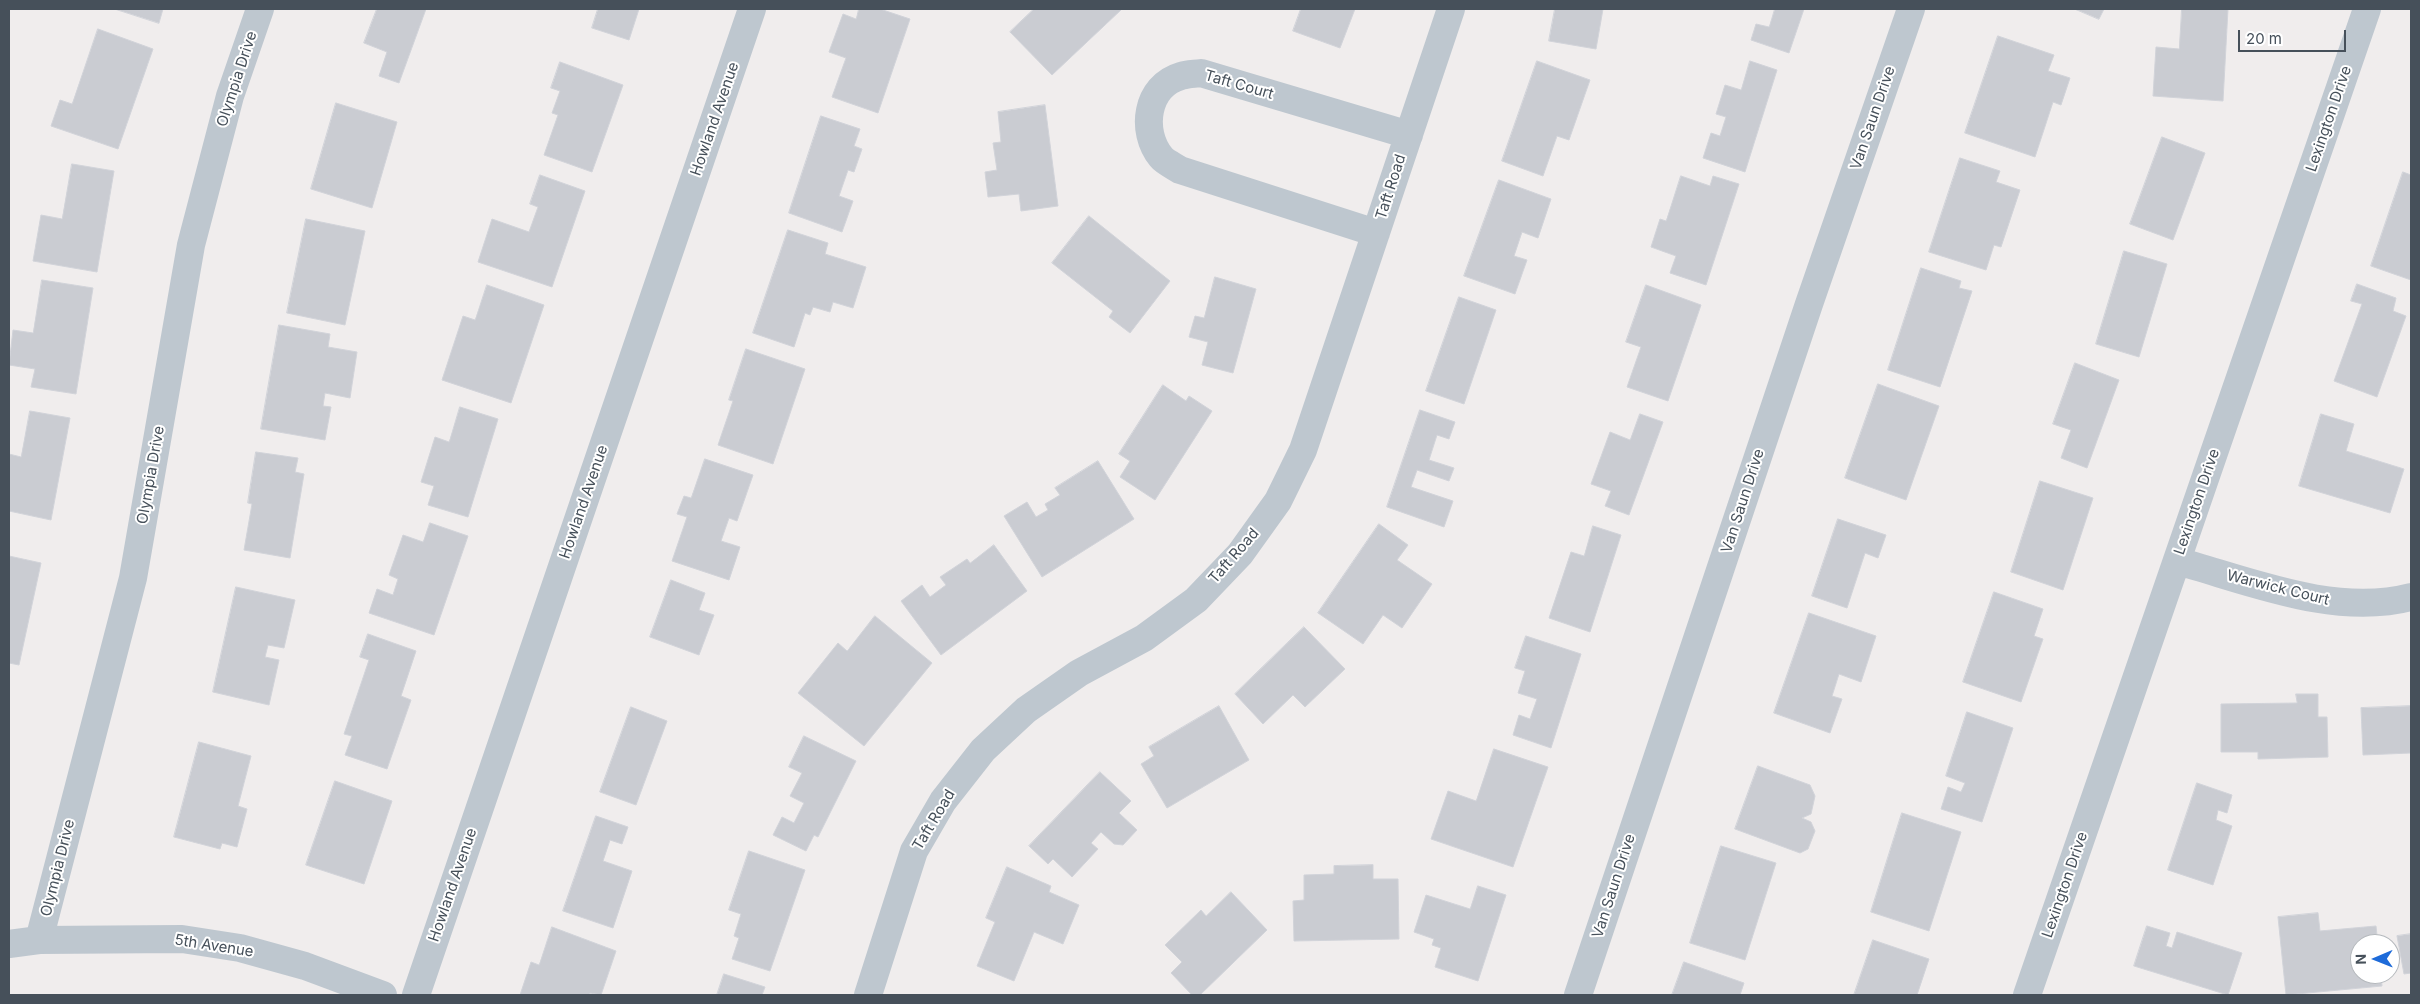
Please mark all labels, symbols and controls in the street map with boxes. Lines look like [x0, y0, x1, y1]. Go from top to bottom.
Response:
scale bar [2240, 20, 2348, 52]
street label: Olympia Drive [213, 29, 261, 129]
text: 20 m [2246, 29, 2282, 48]
street label: Howland Avenue [687, 60, 743, 178]
street label: Van Saun Drive [1847, 64, 1899, 172]
street label: Lexington Drive [2302, 64, 2356, 174]
street label: Taft Court [1202, 67, 1276, 103]
street label: Taft Road [1372, 152, 1410, 222]
street label: Olympia Drive [134, 424, 168, 526]
street label: Howland Avenue [556, 443, 612, 561]
street label: Van Saun Drive [1718, 447, 1768, 555]
street label: Lexington Drive [2170, 447, 2224, 557]
street label: Taft Road [1205, 525, 1263, 587]
street label: Warwick Court [2225, 567, 2331, 609]
street label: Taft Road [909, 786, 959, 854]
street label: Olympia Drive [37, 818, 79, 918]
street label: Howland Avenue [425, 826, 481, 944]
street label: Lexington Drive [2038, 830, 2092, 940]
street label: Van Saun Drive [1589, 832, 1639, 940]
street label: 5th Avenue [173, 931, 255, 961]
north arrow [2350, 934, 2400, 984]
text: N [2352, 954, 2369, 965]

